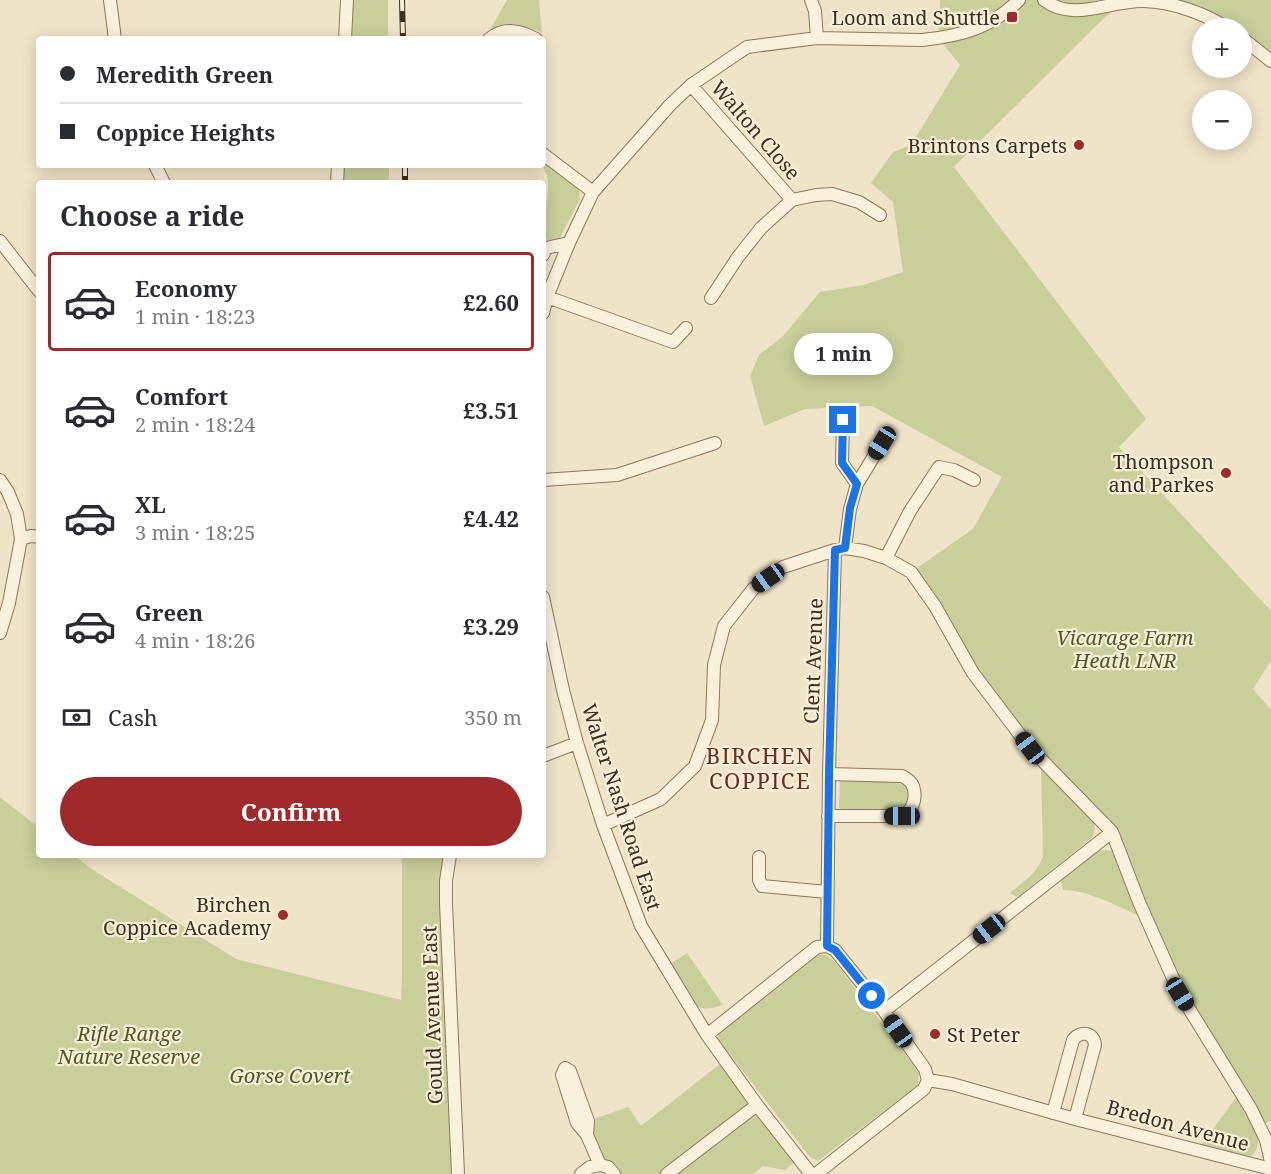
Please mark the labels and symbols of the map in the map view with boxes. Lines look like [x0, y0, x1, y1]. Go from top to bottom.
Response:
place label: Loom and Shuttle [831, 4, 1000, 31]
marker: Loom and Shuttle [1005, 10, 1019, 24]
street label: Walton Close [705, 75, 807, 185]
place label: Brintons Carpets [908, 132, 1067, 159]
marker: Brintons Carpets [1072, 138, 1086, 152]
callout: 1 min [794, 333, 892, 375]
route end [829, 406, 856, 433]
car [865, 423, 899, 463]
place label: Thompson and Parkes [1109, 448, 1214, 498]
marker: Thompson and Parkes [1219, 466, 1233, 480]
car [748, 560, 788, 596]
street label: Clent Avenue [797, 598, 829, 724]
park label: Vicarage Farm Heath LNR [1056, 624, 1194, 674]
street label: Walter Nash Road East [576, 700, 668, 914]
car [1012, 728, 1048, 768]
district label: BIRCHEN COPPICE [706, 740, 814, 795]
car [884, 807, 920, 825]
place label: Birchen Coppice Academy [103, 891, 272, 941]
marker: Birchen Coppice Academy [276, 908, 290, 922]
car [969, 911, 1009, 947]
street label: Gould Avenue East [415, 925, 449, 1105]
car [1163, 974, 1197, 1014]
route start [858, 982, 885, 1009]
car [880, 1011, 916, 1051]
park label: Rifle Range Nature Reserve [57, 1020, 200, 1070]
place label: St Peter [947, 1021, 1021, 1048]
marker: St Peter [928, 1027, 942, 1041]
park label: Gorse Covert [230, 1062, 351, 1089]
street label: Bredon Avenue [1104, 1093, 1252, 1157]

